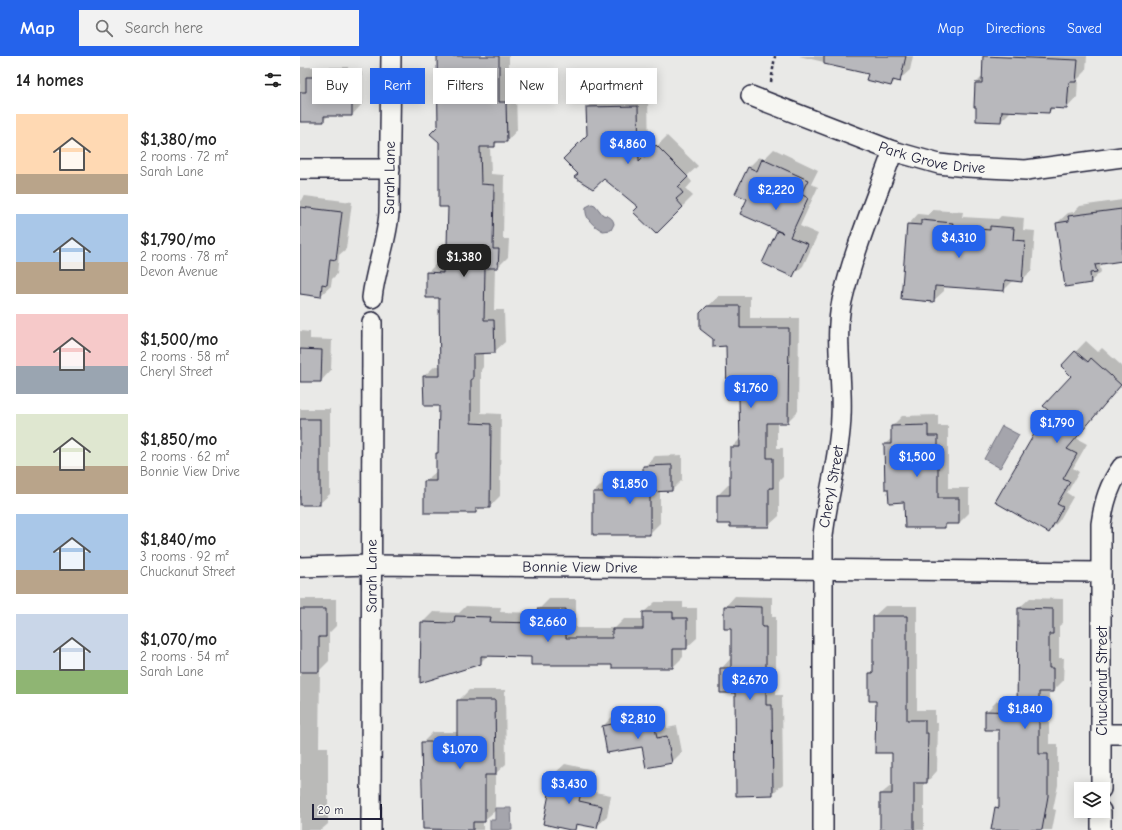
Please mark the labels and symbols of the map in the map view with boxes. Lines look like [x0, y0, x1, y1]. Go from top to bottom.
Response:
pin: $4,860 [595, 131, 661, 165]
street label: Park Grove Drive [876, 137, 986, 177]
street label: Sarah Lane [380, 141, 399, 215]
pin: $2,220 [743, 177, 809, 211]
pin: $4,310 [926, 225, 992, 259]
pin: $1,380 [431, 244, 497, 278]
pin: $1,760 [718, 375, 784, 409]
pin: $1,790 [1024, 410, 1090, 444]
street label: Cheryl Street [815, 444, 847, 529]
pin: $1,500 [884, 444, 950, 478]
pin: $1,850 [597, 471, 663, 505]
street label: Sarah Lane [362, 539, 381, 613]
street label: Bonnie View Drive [522, 557, 638, 577]
pin: $2,660 [515, 609, 581, 643]
street label: Chuckanut Street [1093, 625, 1111, 736]
pin: $2,670 [717, 667, 783, 701]
pin: $1,840 [992, 696, 1058, 730]
pin: $2,810 [605, 706, 671, 740]
pin: $1,070 [427, 736, 493, 770]
pin: $3,430 [536, 771, 602, 805]
scale bar [312, 802, 382, 821]

